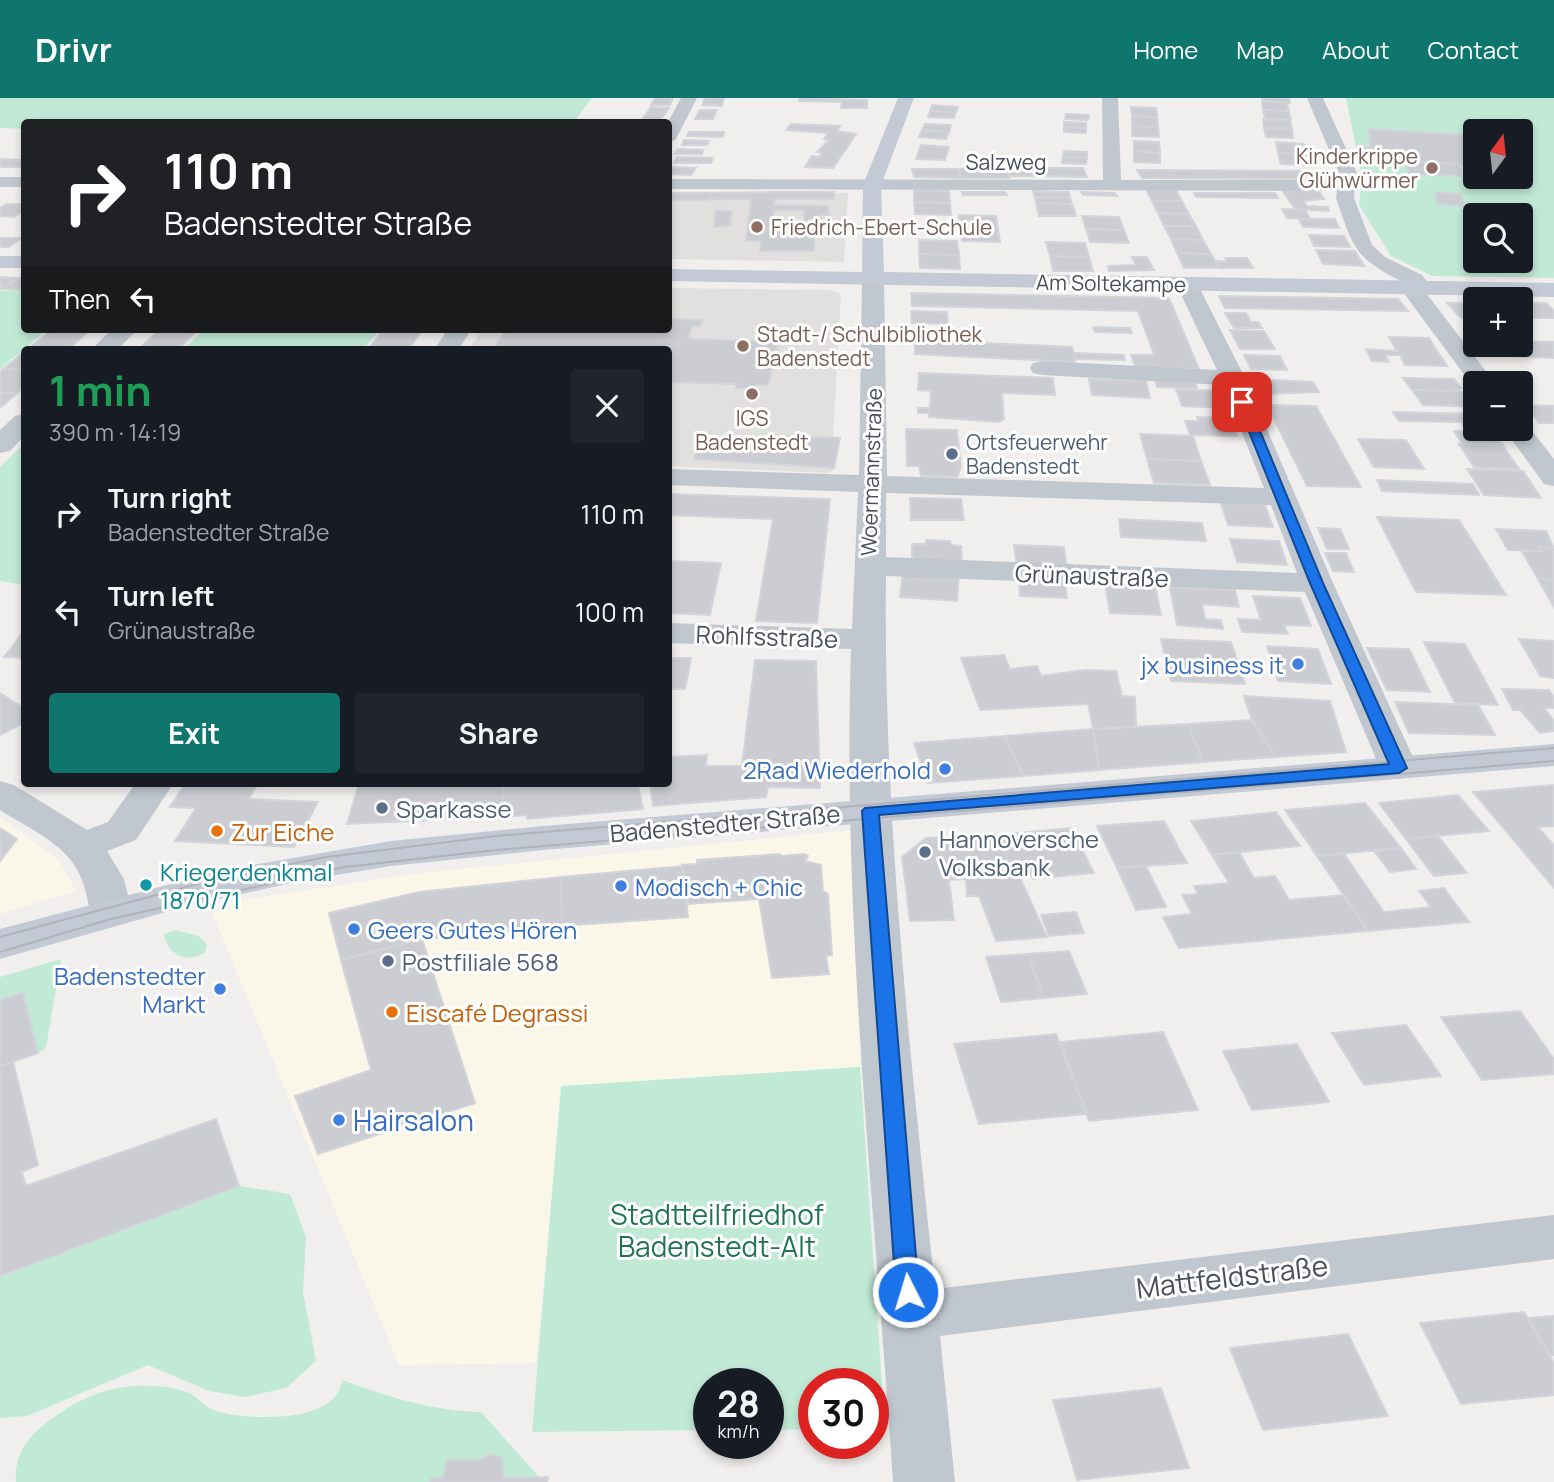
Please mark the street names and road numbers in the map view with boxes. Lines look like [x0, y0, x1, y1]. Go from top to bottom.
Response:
street label: Salzweg [965, 148, 1047, 176]
street label: Am Soltekampe [1036, 268, 1186, 298]
street label: Woermannstraße [854, 387, 888, 557]
street label: Grünaustraße [1015, 556, 1169, 594]
street label: Rohlfsstraße [695, 617, 839, 655]
street label: Badenstedter Straße [608, 796, 842, 850]
street label: Mattfeldstraße [1134, 1245, 1330, 1307]

